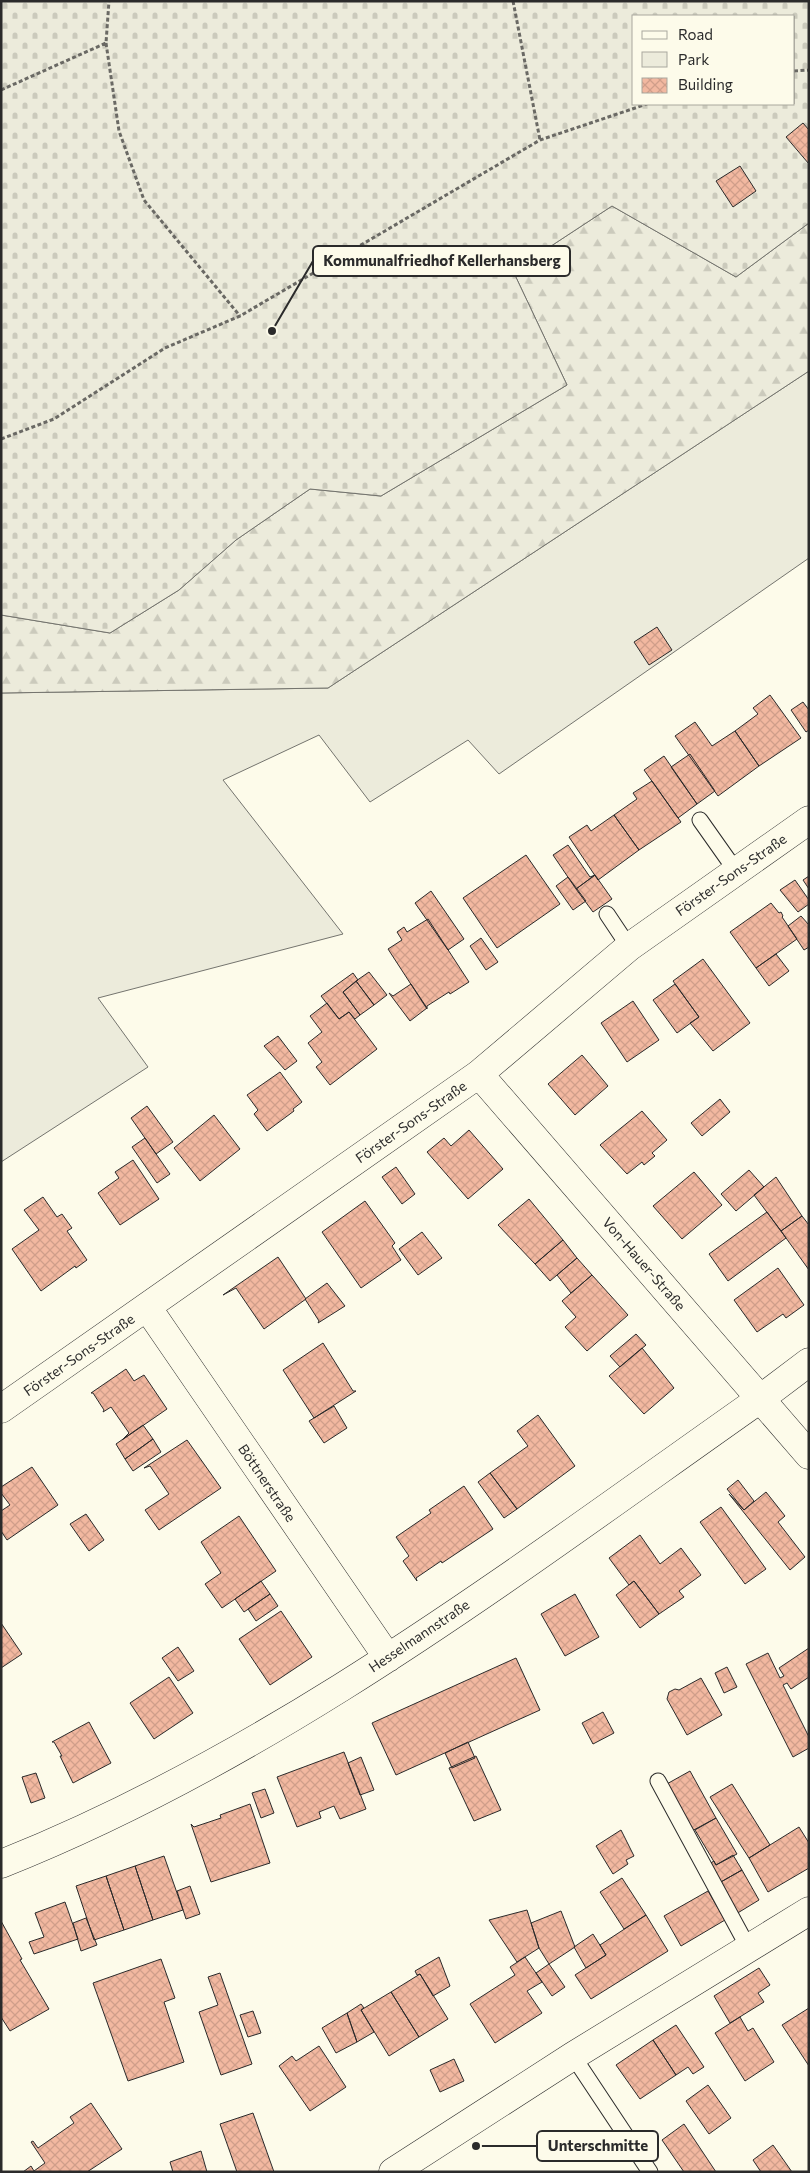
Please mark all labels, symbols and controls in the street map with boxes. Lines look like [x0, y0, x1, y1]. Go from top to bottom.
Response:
legend [632, 15, 795, 105]
text: Road [678, 25, 713, 43]
text: Park [678, 50, 709, 68]
text: Building [678, 75, 733, 93]
callout: Kommunalfriedhof Kellerhansberg [313, 246, 570, 276]
text: Kommunalfriedhof Kellerhansberg [323, 251, 561, 269]
street label: Förster-Sons-Straße [672, 830, 790, 919]
street label: Förster-Sons-Straße [352, 1077, 470, 1166]
street label: Von-Hauer-Straße [599, 1214, 689, 1314]
street label: Förster-Sons-Straße [20, 1310, 138, 1399]
street label: Böttnerstraße [235, 1441, 300, 1525]
street label: Hesselmannstraße [365, 1596, 472, 1676]
callout: Unterschmitte [537, 2131, 658, 2161]
text: Unterschmitte [548, 2136, 648, 2154]

